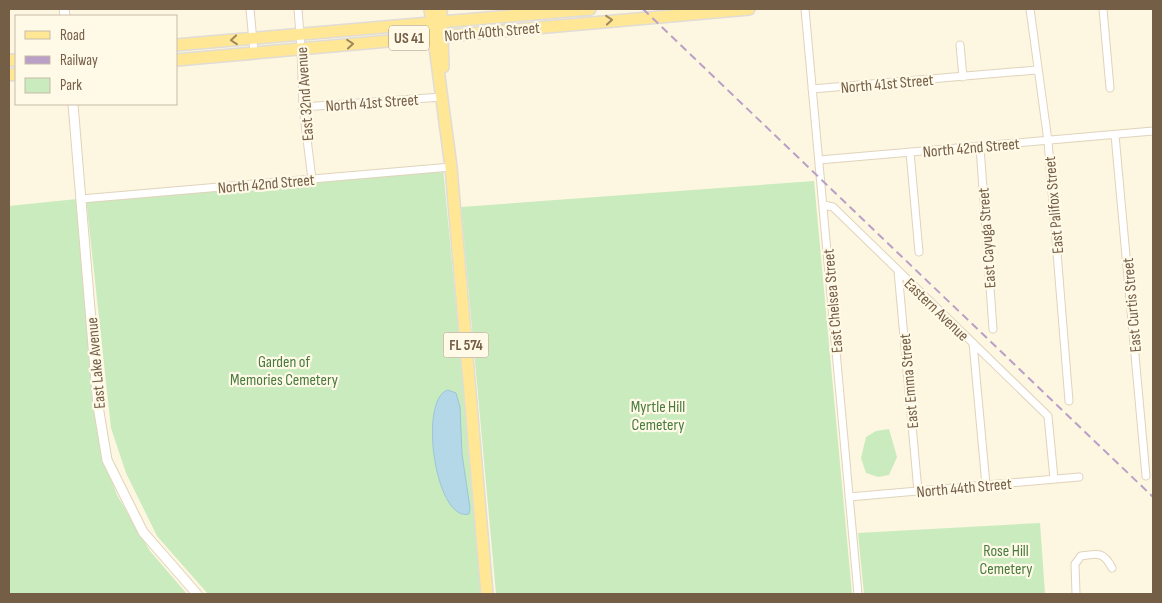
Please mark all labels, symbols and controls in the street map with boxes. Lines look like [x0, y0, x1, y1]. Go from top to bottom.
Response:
legend [15, 15, 178, 105]
one-way arrow [606, 15, 614, 26]
street label: North 40th Street [444, 19, 541, 46]
text: Road [60, 26, 85, 45]
road number: US 41 [389, 26, 429, 50]
one-way arrow [230, 34, 238, 45]
one-way arrow [346, 39, 354, 50]
street label: East 32nd Avenue [293, 46, 318, 142]
text: Railway [60, 51, 98, 70]
street label: North 41st Street [840, 71, 934, 98]
text: Park [60, 76, 82, 95]
street label: North 41st Street [325, 91, 419, 116]
street label: North 42nd Street [922, 135, 1020, 162]
street label: East Palifox Street [1041, 155, 1068, 254]
street label: North 42nd Street [217, 171, 315, 198]
street label: East Cayuga Street [974, 187, 1000, 289]
street label: East Chelsea Street [819, 248, 848, 354]
street label: East Curtis Street [1119, 257, 1146, 353]
street label: Eastern Avenue [900, 275, 972, 346]
street label: East Lake Avenue [83, 316, 110, 409]
road number: FL 574 [444, 332, 488, 358]
street label: East Emma Street [896, 332, 923, 429]
park label: Garden of Memories Cemetery [230, 353, 338, 390]
park label: Myrtle Hill Cemetery [631, 398, 685, 435]
street label: North 44th Street [916, 475, 1013, 502]
park label: Rose Hill Cemetery [980, 542, 1032, 579]

